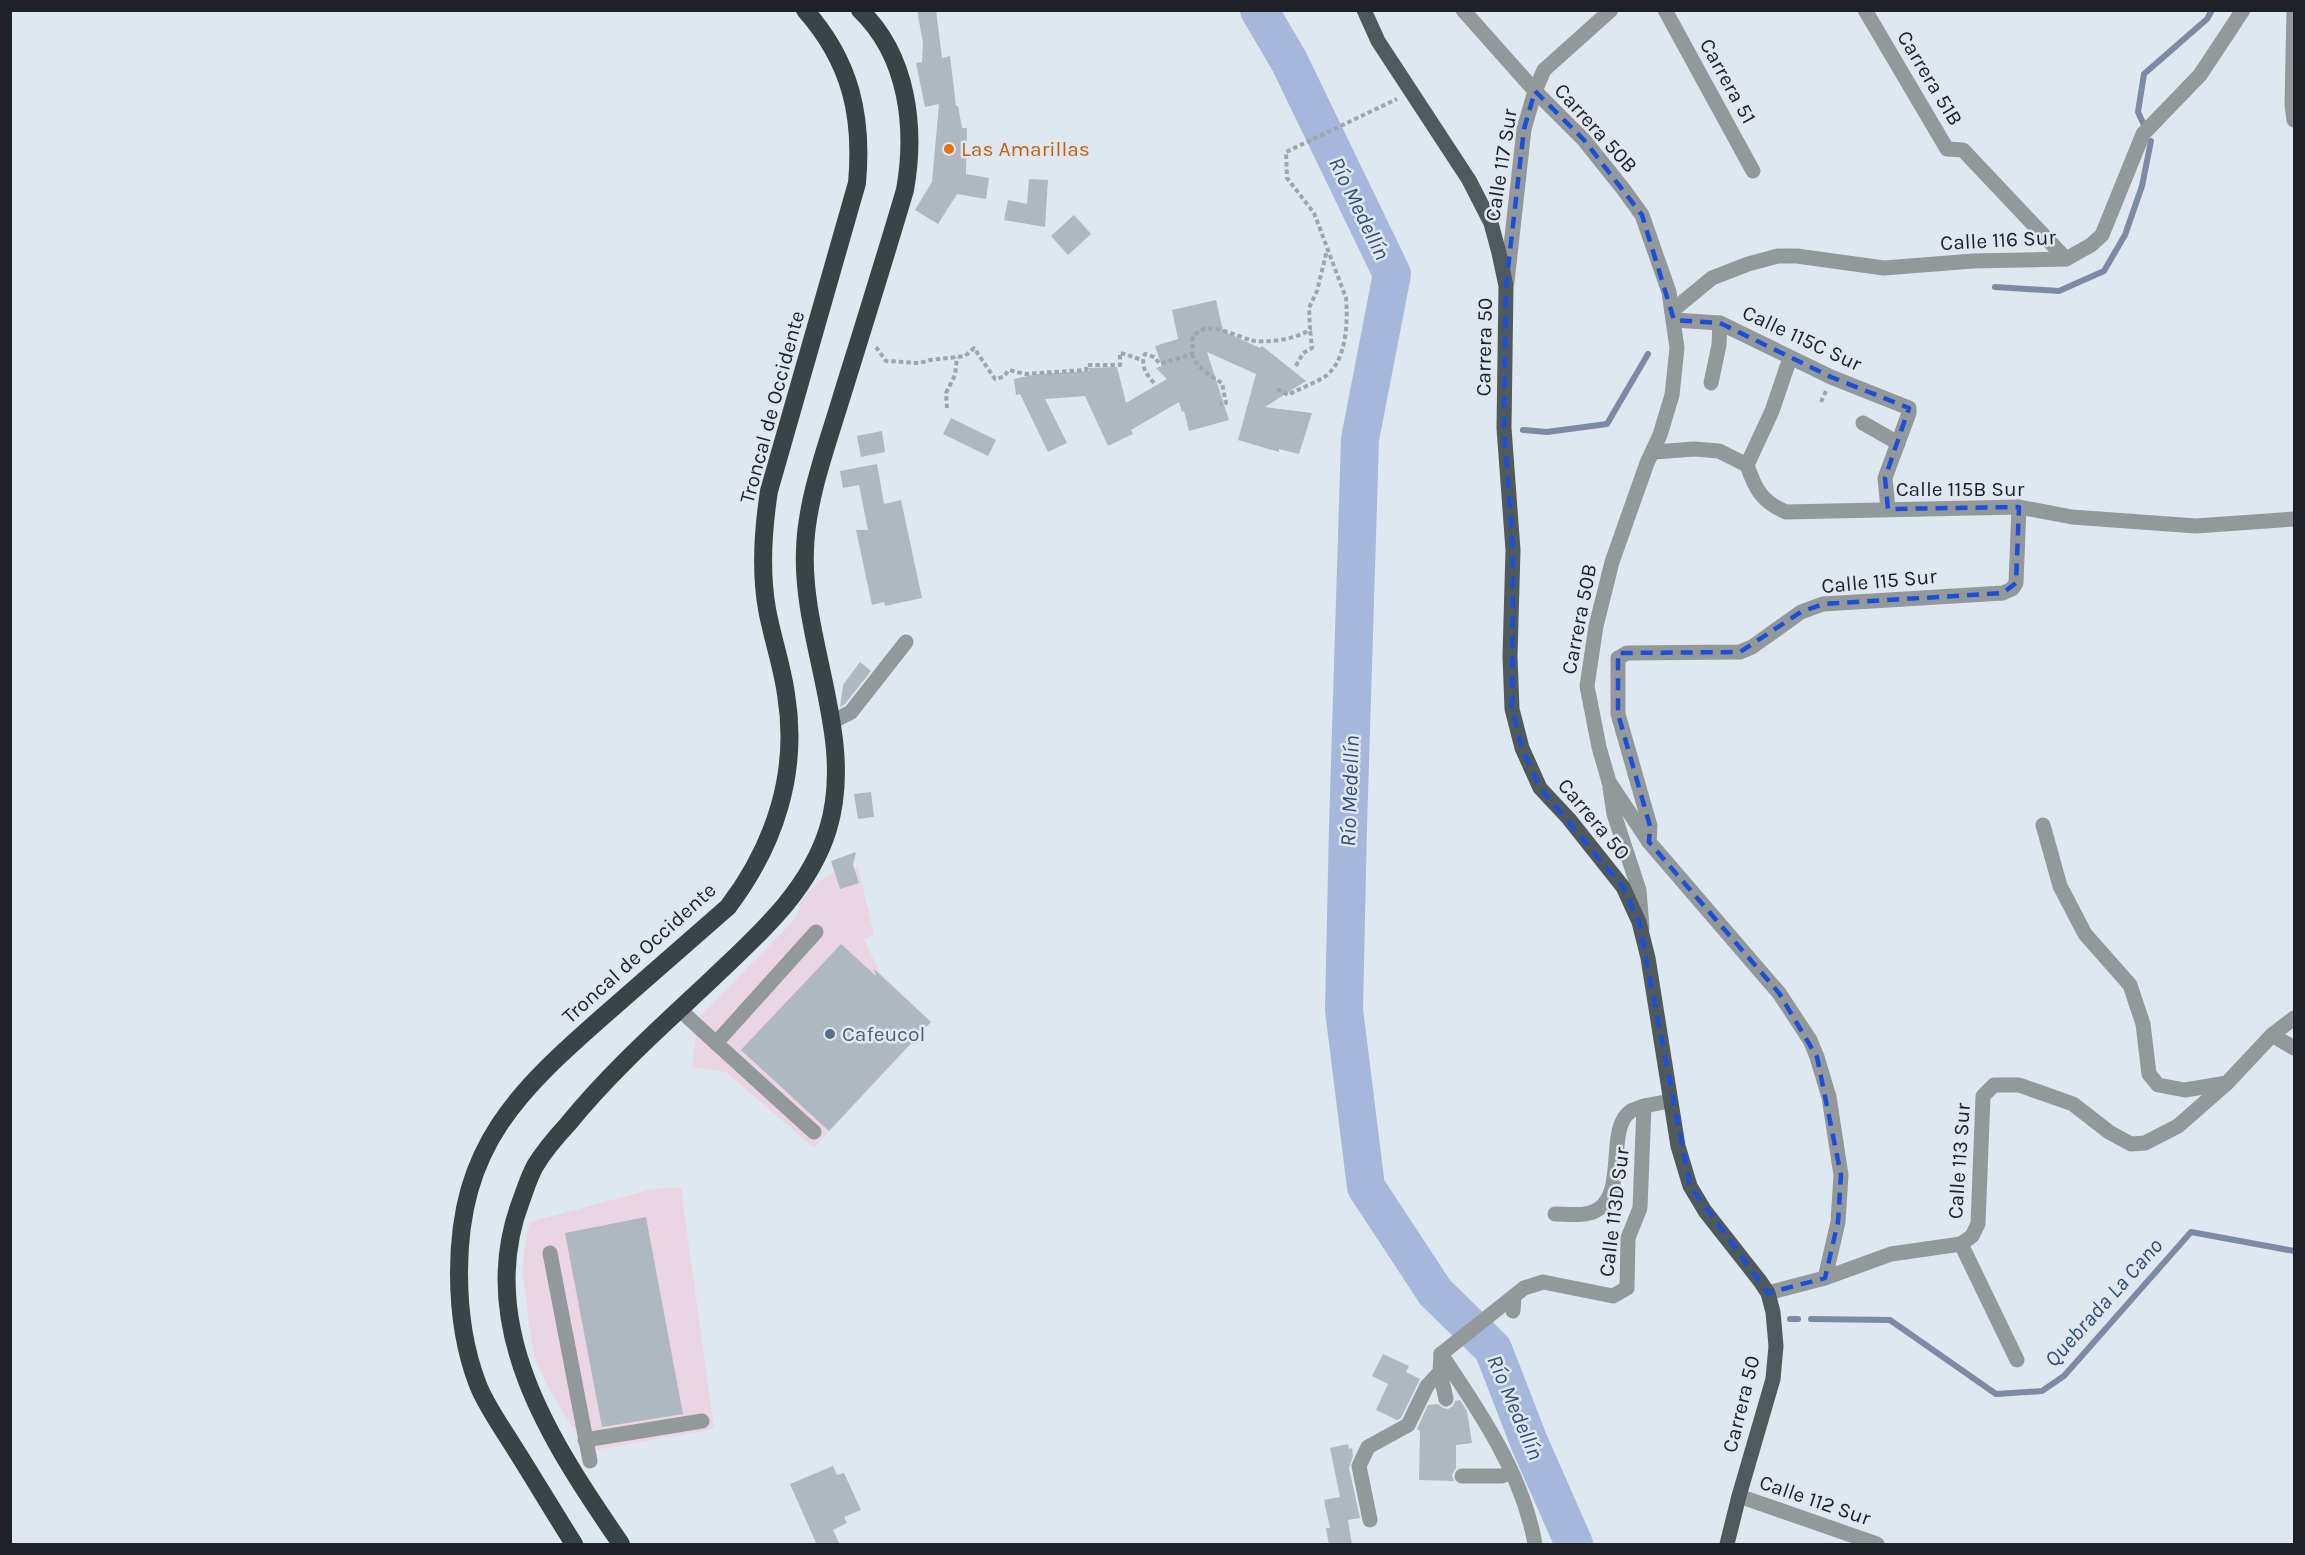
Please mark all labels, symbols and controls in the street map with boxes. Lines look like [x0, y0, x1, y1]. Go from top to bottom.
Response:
street label: Carrera 51B [1892, 26, 1968, 130]
street label: Carrera 51 [1695, 34, 1761, 128]
street label: Carrera 50B [1550, 78, 1642, 178]
street label: Calle 117 Sur [1480, 107, 1522, 223]
place label: Las Amarillas [961, 137, 1090, 161]
marker: Las Amarillas [942, 142, 956, 156]
water label: Río Medellín [1323, 153, 1395, 264]
street label: Calle 116 Sur [1940, 225, 2057, 255]
street label: Carrera 50 [1471, 297, 1497, 397]
street label: Calle 115C Sur [1739, 300, 1866, 376]
street label: Troncal de Occidente [735, 308, 809, 506]
street label: Calle 115B Sur [1896, 477, 2025, 501]
street label: Carrera 50B [1557, 562, 1601, 676]
street label: Calle 115 Sur [1820, 564, 1938, 598]
water label: Río Medellín [1335, 735, 1365, 847]
street label: Carrera 50 [1553, 773, 1635, 865]
street label: Troncal de Occidente [557, 878, 721, 1028]
place label: Cafeucol [842, 1022, 925, 1046]
marker: Cafeucol [823, 1027, 837, 1041]
street label: Calle 113 Sur [1943, 1102, 1975, 1220]
street label: Calle 113D Sur [1594, 1146, 1634, 1278]
water label: Quebrada La Cano [2039, 1233, 2168, 1372]
water label: Río Medellín [1481, 1351, 1549, 1464]
street label: Carrera 50 [1717, 1353, 1765, 1455]
street label: Calle 112 Sur [1756, 1470, 1874, 1530]

